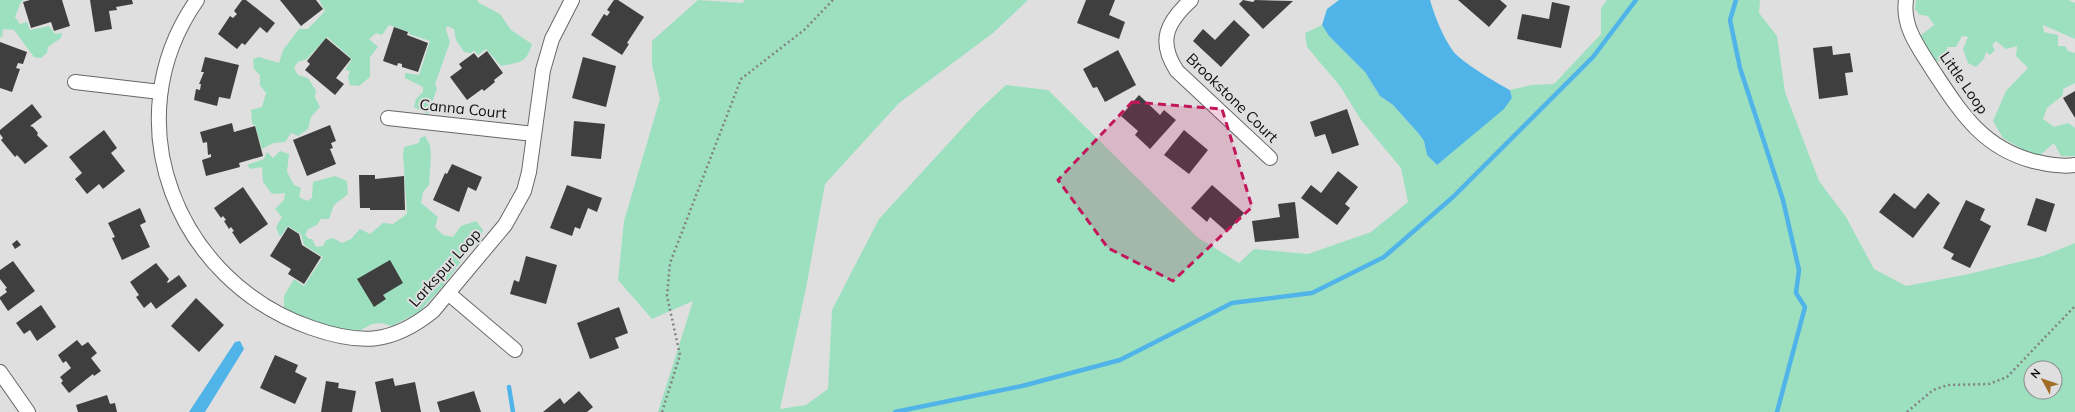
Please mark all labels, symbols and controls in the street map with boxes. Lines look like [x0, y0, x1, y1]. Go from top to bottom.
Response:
street label: Little Loop [1936, 48, 1993, 118]
street label: Brookstone Court [1182, 49, 1282, 146]
street label: Canna Court [419, 94, 508, 123]
street label: Larkspur Loop [404, 225, 485, 311]
north arrow [2023, 360, 2063, 400]
text: N [2027, 366, 2043, 381]

